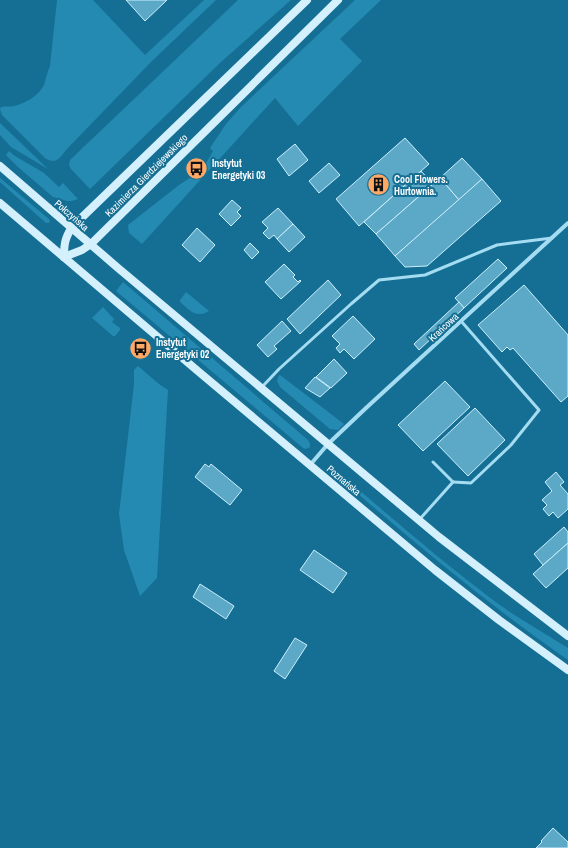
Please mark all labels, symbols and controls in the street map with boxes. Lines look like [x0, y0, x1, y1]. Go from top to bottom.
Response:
street label: Kazimierza Gierdziejewskiego [102, 131, 191, 219]
bus stop icon: Instytut Energetyki 03 [184, 156, 210, 182]
place label: Instytut Energetyki 03 [212, 157, 266, 182]
building icon: Cool Flowers. Hurtownia. [365, 172, 391, 198]
place label: Cool Flowers. Hurtownia. [394, 173, 448, 198]
street label: Połczyńska [52, 197, 92, 234]
street label: Krańcowa [426, 310, 461, 345]
bus stop icon: Instytut Energetyki 02 [127, 335, 153, 361]
place label: Instytut Energetyki 02 [156, 336, 210, 361]
street label: Poznańska [324, 462, 364, 499]

